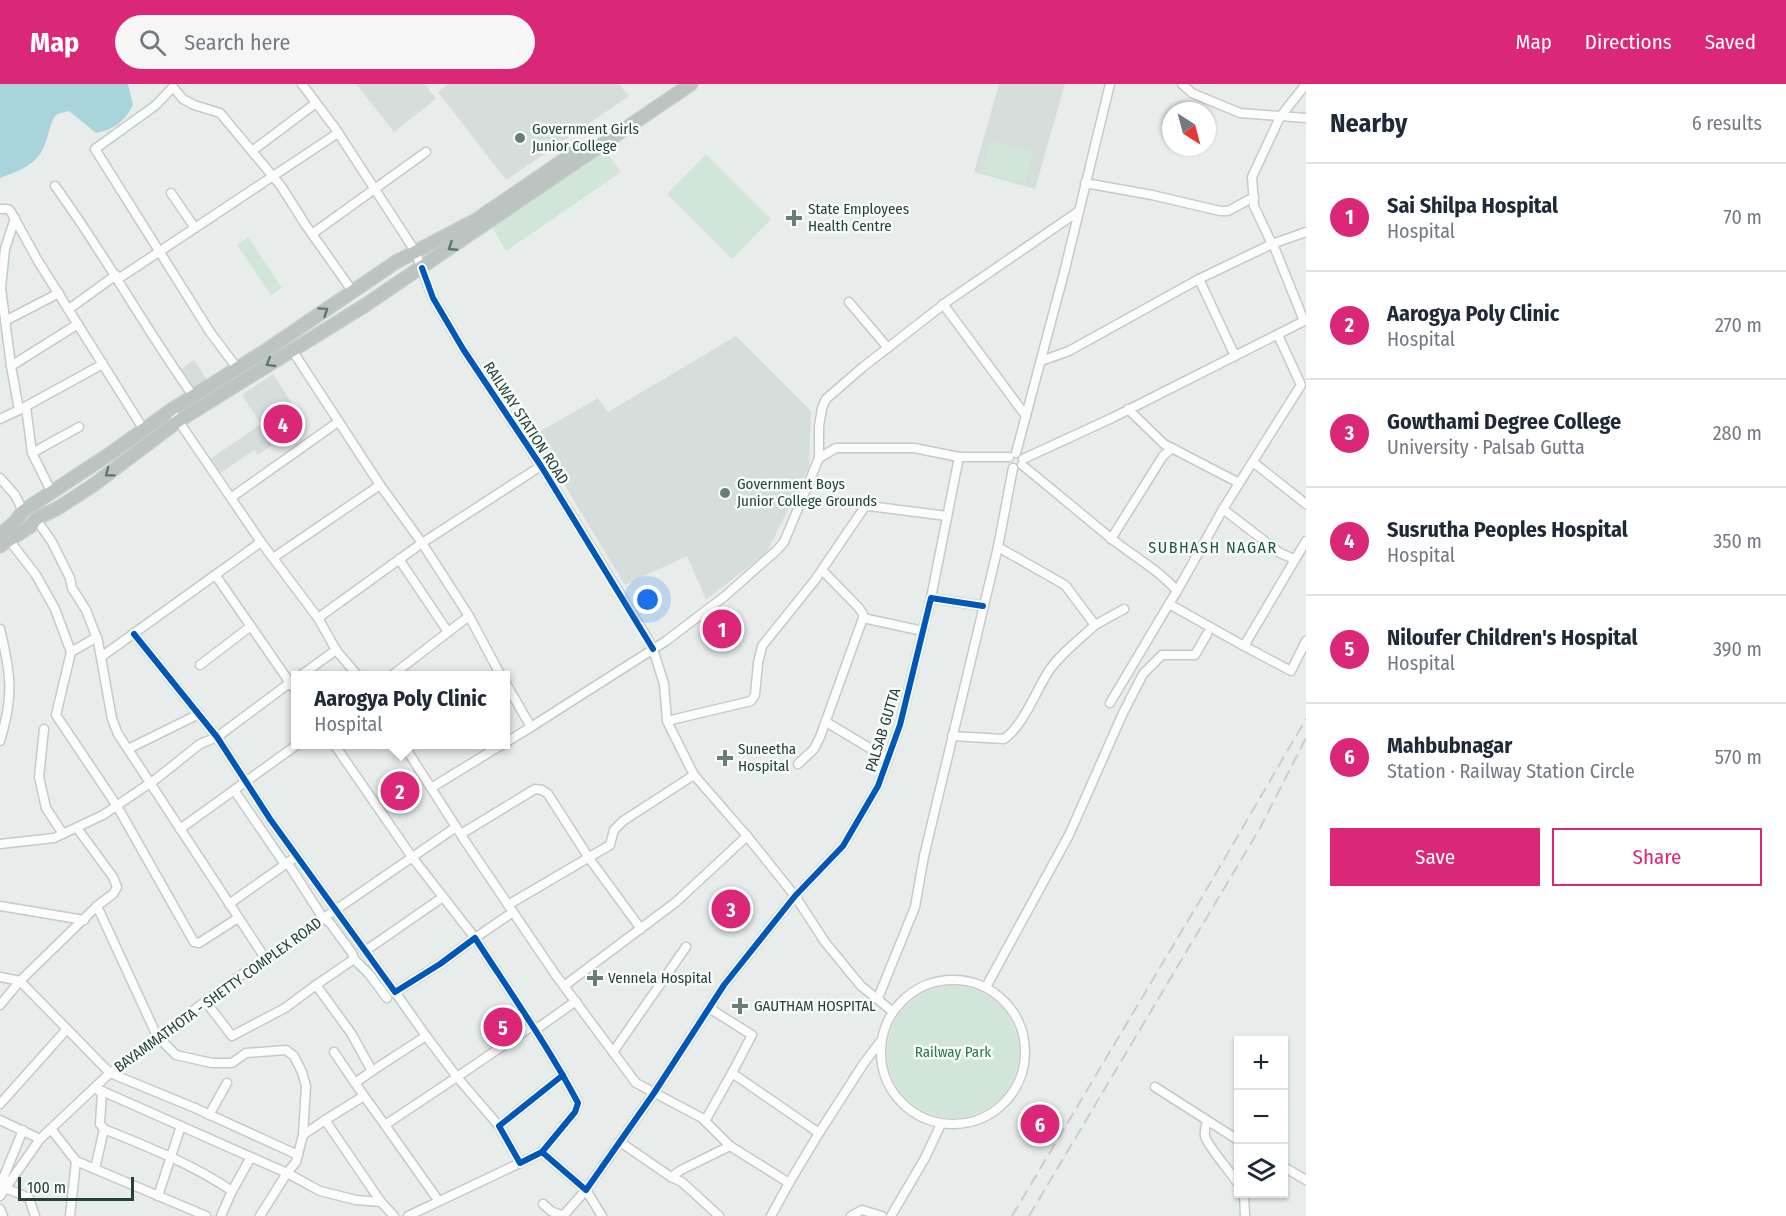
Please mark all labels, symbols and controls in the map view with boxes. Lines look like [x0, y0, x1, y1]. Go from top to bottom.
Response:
search box [115, 15, 535, 69]
text: Map [30, 26, 79, 59]
icon: search [136, 26, 169, 59]
text: Search here [184, 29, 290, 56]
text: Map [1515, 29, 1552, 55]
text: Directions [1585, 29, 1672, 55]
text: Saved [1705, 29, 1756, 55]
north arrow [1162, 102, 1216, 156]
text: Nearby [1330, 108, 1407, 139]
text: 6 results [1692, 111, 1762, 135]
place label: Government Girls Junior College [532, 120, 639, 155]
marker: Government Girls Junior College [513, 131, 527, 145]
text: Sai Shilpa Hospital [1387, 192, 1558, 219]
place label: State Employees Health Centre [808, 200, 909, 235]
text: 1 [1345, 205, 1354, 229]
text: 70 m [1724, 205, 1762, 229]
marker: State Employees Health Centre [785, 209, 803, 227]
text: Hospital [1387, 219, 1455, 243]
one-way arrow [448, 240, 458, 252]
text: Aarogya Poly Clinic [1387, 300, 1559, 327]
one-way arrow [317, 307, 328, 318]
text: 2 [1345, 313, 1354, 337]
text: 270 m [1715, 313, 1762, 337]
text: Hospital [1387, 327, 1455, 351]
one-way arrow [266, 356, 276, 368]
street label: RAILWAY STATION ROAD [480, 358, 572, 488]
pin: 4 [264, 402, 302, 446]
text: Gowthami Degree College [1387, 408, 1621, 435]
text: 3 [1345, 421, 1354, 445]
text: 280 m [1713, 421, 1762, 445]
text: University · Palsab Gutta [1387, 435, 1585, 459]
one-way arrow [104, 466, 115, 477]
place label: Government Boys Junior College Grounds [737, 475, 877, 510]
marker: Government Boys Junior College Grounds [718, 486, 732, 500]
text: Susrutha Peoples Hospital [1387, 516, 1628, 543]
text: 4 [1344, 529, 1355, 553]
text: 350 m [1713, 529, 1762, 553]
district label: SUBHASH NAGAR [1148, 538, 1278, 557]
text: Hospital [1387, 543, 1455, 567]
your location [633, 585, 662, 614]
pin: 1 [702, 606, 742, 652]
text: Niloufer Children's Hospital [1387, 624, 1638, 651]
text: 5 [1345, 637, 1354, 661]
text: 390 m [1713, 637, 1762, 661]
text: Hospital [1387, 651, 1455, 675]
popup [291, 671, 510, 749]
text: Aarogya Poly Clinic [314, 685, 487, 712]
street label: PALSAB GUTTA [862, 686, 904, 774]
text: Hospital [314, 712, 382, 736]
text: Mahbubnagar [1387, 732, 1512, 759]
place label: Suneetha Hospital [738, 740, 796, 775]
text: 6 [1344, 745, 1355, 769]
text: 570 m [1715, 745, 1762, 769]
marker: Suneetha Hospital [716, 749, 734, 767]
text: Station · Railway Station Circle [1387, 759, 1635, 783]
pin: 2 [380, 768, 420, 814]
button: Save [1330, 828, 1540, 886]
button: Share [1552, 828, 1762, 886]
pin: 3 [712, 886, 750, 932]
street label: BAYAMMATHOTA - SHETTY COMPLEX ROAD [111, 914, 325, 1076]
marker: Vennela Hospital [586, 969, 604, 987]
place label: Vennela Hospital [608, 969, 712, 987]
marker: GAUTHAM HOSPITAL [731, 997, 749, 1015]
place label: GAUTHAM HOSPITAL [754, 997, 876, 1015]
pin: 5 [484, 1004, 522, 1050]
map controls [1234, 1036, 1288, 1198]
button: + [1234, 1036, 1288, 1090]
park label: Railway Park [915, 1043, 991, 1061]
button: − [1234, 1090, 1288, 1144]
pin: 6 [1020, 1102, 1060, 1146]
button: layers [1234, 1144, 1288, 1198]
scale bar [18, 1174, 134, 1202]
text: 100 m [27, 1178, 66, 1197]

